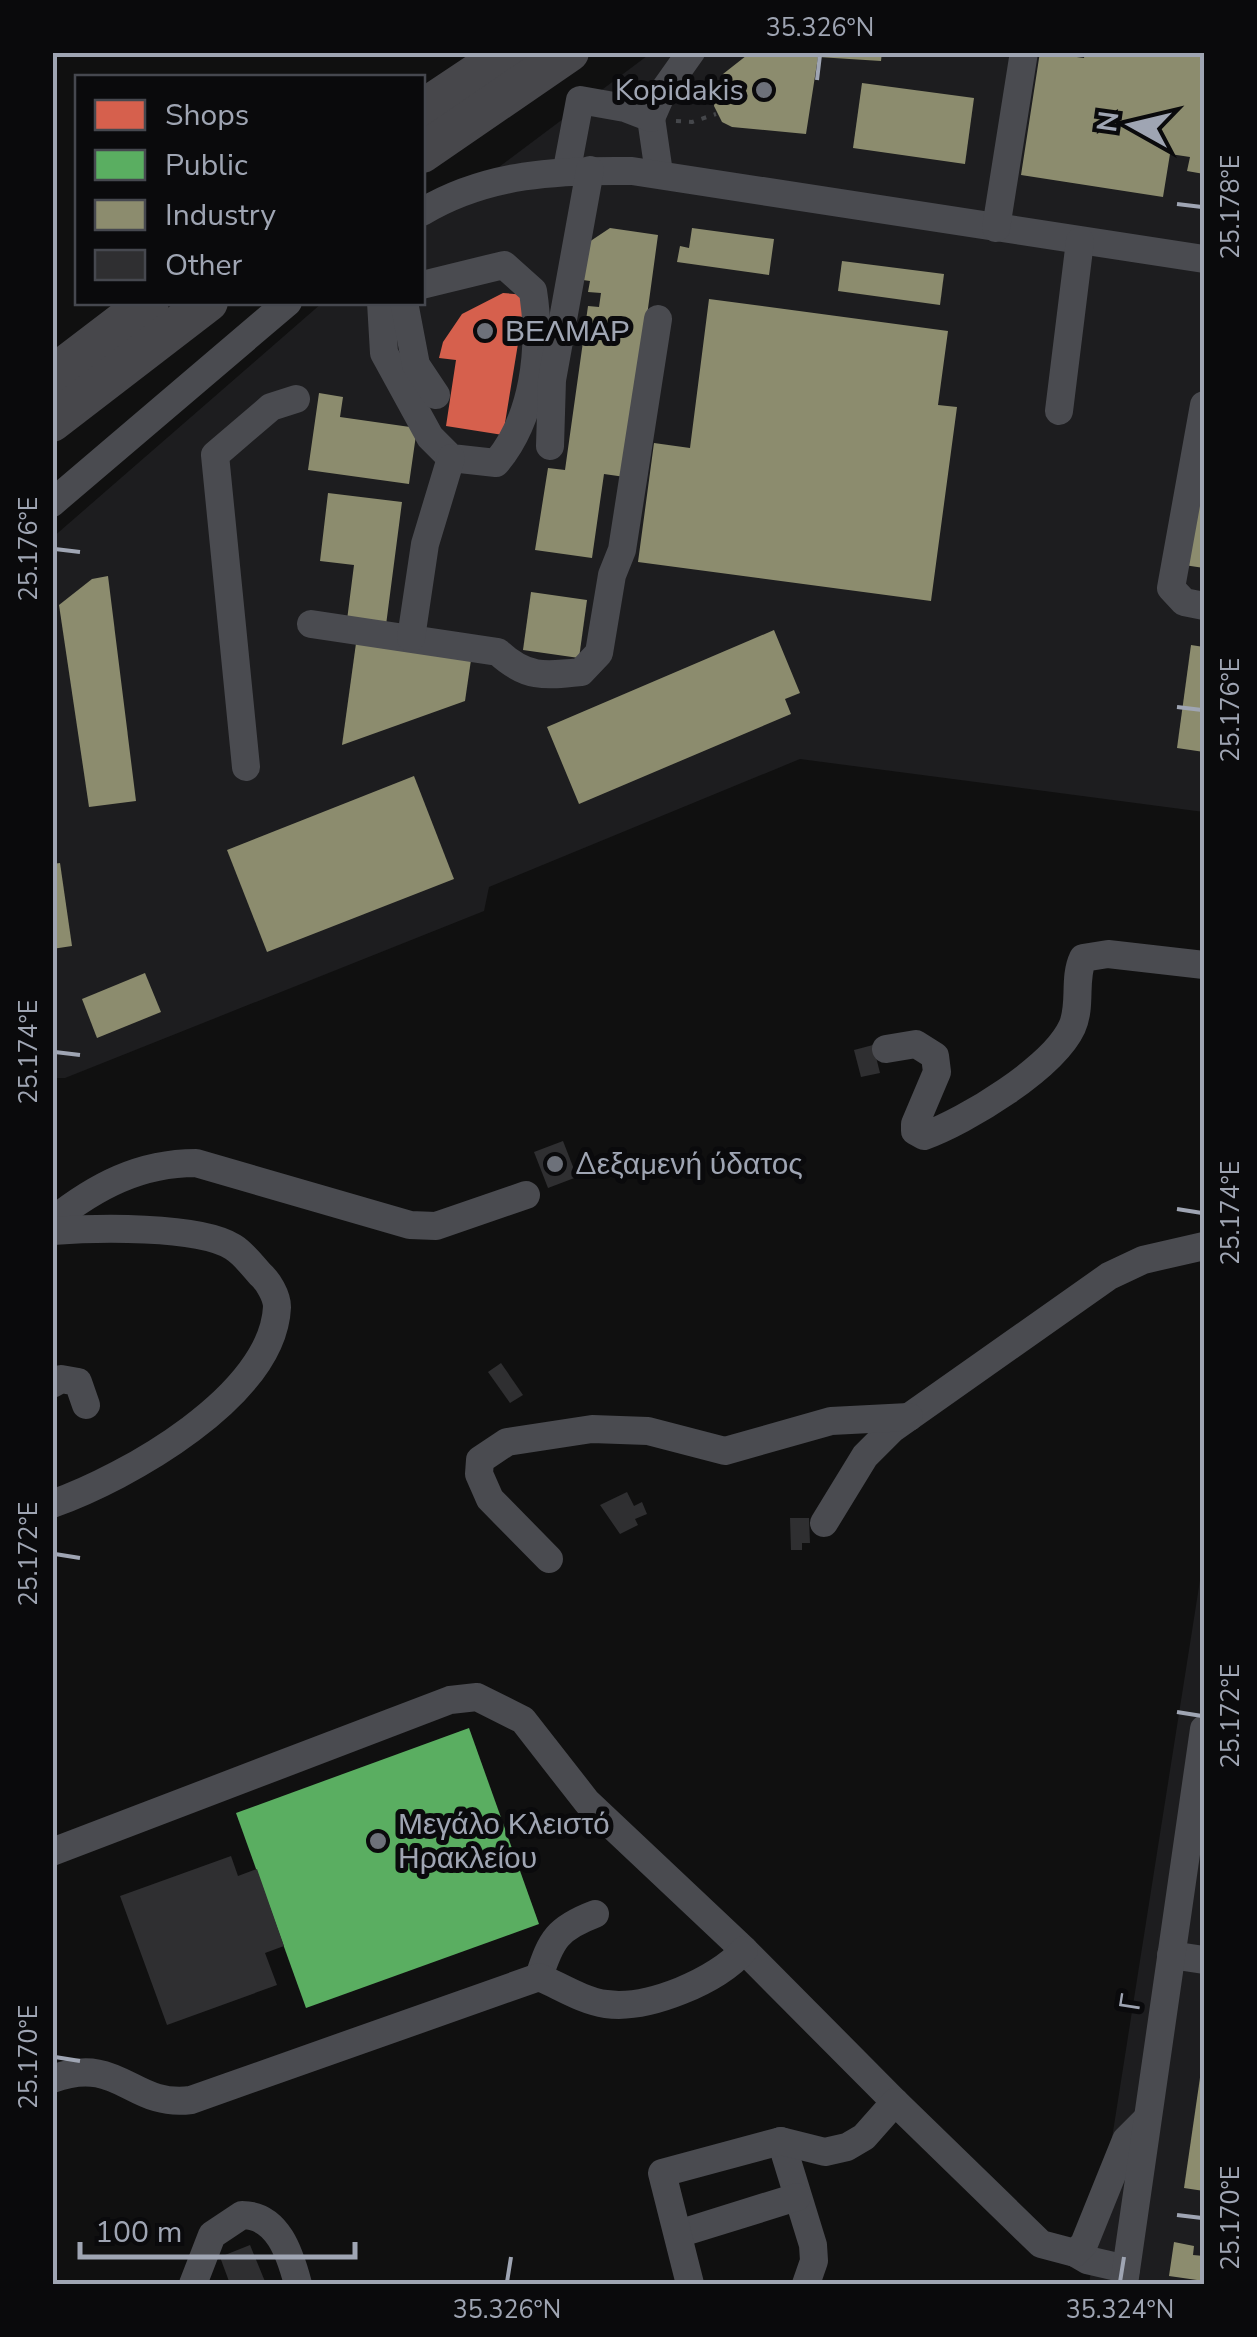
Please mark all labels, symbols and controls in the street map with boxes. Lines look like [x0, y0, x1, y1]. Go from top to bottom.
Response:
text: 35.326°N [766, 11, 874, 45]
place label: Kopidakis [615, 70, 744, 111]
legend [75, 75, 425, 305]
north arrow [1082, 75, 1182, 175]
marker: Kopidakis [753, 79, 775, 101]
text: Shops [165, 95, 249, 136]
text: N [1088, 109, 1129, 135]
text: Public [165, 145, 248, 186]
text: 25.178°E [1214, 155, 1248, 259]
text: Industry [165, 195, 276, 236]
text: Other [165, 245, 243, 286]
place label: ΒΕΛΜΑΡ [505, 311, 630, 352]
marker: ΒΕΛΜΑΡ [474, 320, 496, 342]
text: 25.176°E [12, 497, 46, 601]
text: 25.176°E [1214, 658, 1248, 762]
text: 25.174°E [12, 1000, 46, 1104]
place label: Δεξαμενή ύδατος [575, 1144, 803, 1185]
marker: Δεξαμενή ύδατος [544, 1153, 566, 1175]
text: 25.174°E [1214, 1161, 1248, 1265]
text: 25.172°E [12, 1502, 46, 1606]
text: 25.172°E [1214, 1664, 1248, 1768]
place label: Μεγάλο Κλειστό Ηρακλείου [398, 1804, 610, 1879]
marker: Μεγάλο Κλειστό Ηρακλείου [367, 1830, 389, 1852]
street label: Γ [1109, 1991, 1153, 2013]
text: 25.170°E [12, 2005, 46, 2109]
text: 25.170°E [1214, 2166, 1248, 2270]
scale bar [80, 2197, 355, 2259]
text: 100 m [95, 2212, 182, 2253]
text: 35.326°N [453, 2293, 561, 2327]
text: 35.324°N [1066, 2293, 1174, 2327]

